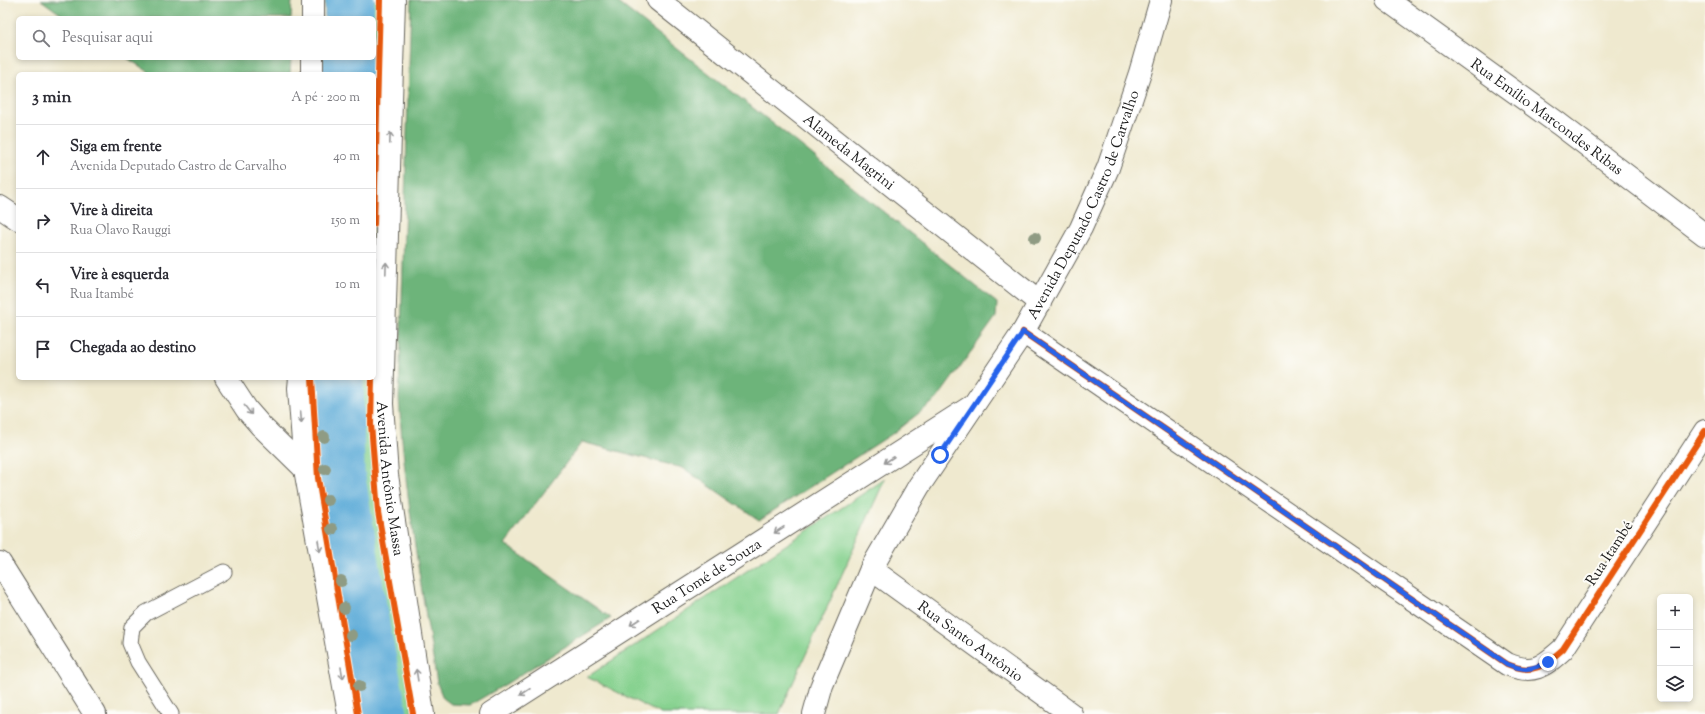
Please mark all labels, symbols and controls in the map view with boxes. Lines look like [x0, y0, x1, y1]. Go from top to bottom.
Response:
search box [16, 16, 376, 60]
icon: search [30, 27, 52, 49]
text: Pesquisar aqui [62, 28, 153, 49]
street label: Rua Emílio Marcondes Ribas [1466, 54, 1627, 181]
text: 3 min [32, 86, 71, 110]
street label: Avenida Deputado Castro de Carvalho [1023, 88, 1145, 324]
text: A pé · 200 m [291, 89, 360, 107]
street label: Alameda Magrini [798, 110, 899, 196]
one-way arrow [386, 132, 394, 145]
text: Siga em frente [70, 137, 162, 158]
icon: ahead [32, 146, 54, 168]
text: 40 m [333, 148, 360, 166]
text: Avenida Deputado Castro de Carvalho [70, 158, 287, 176]
text: Vire à direita [70, 201, 153, 222]
icon: right [32, 210, 54, 232]
text: 150 m [331, 212, 360, 230]
text: Rua Olavo Rauggi [70, 222, 171, 240]
one-way arrow [383, 262, 390, 275]
text: Vire à esquerda [70, 265, 169, 286]
icon: left [32, 274, 54, 296]
text: 10 m [335, 276, 360, 294]
text: Rua Itambé [70, 286, 134, 304]
icon: arrive [32, 338, 54, 360]
text: Chegada ao destino [70, 338, 196, 359]
street label: Avenida Antônio Massa [370, 400, 408, 557]
one-way arrow [243, 405, 252, 416]
one-way arrow [298, 410, 305, 423]
route start [931, 446, 949, 464]
one-way arrow [883, 456, 895, 464]
street label: Rua Itambé [1581, 517, 1639, 590]
one-way arrow [773, 526, 785, 534]
street label: Rua Tomé de Souza [649, 534, 766, 620]
one-way arrow [315, 539, 323, 552]
map controls [1657, 594, 1693, 702]
button: + [1657, 594, 1693, 630]
street label: Rua Santo Antônio [913, 597, 1027, 688]
one-way arrow [629, 618, 640, 627]
button: − [1657, 630, 1693, 666]
route end [1539, 653, 1557, 671]
button: layers [1657, 666, 1693, 702]
one-way arrow [338, 667, 346, 680]
one-way arrow [413, 669, 421, 682]
one-way arrow [519, 689, 531, 697]

